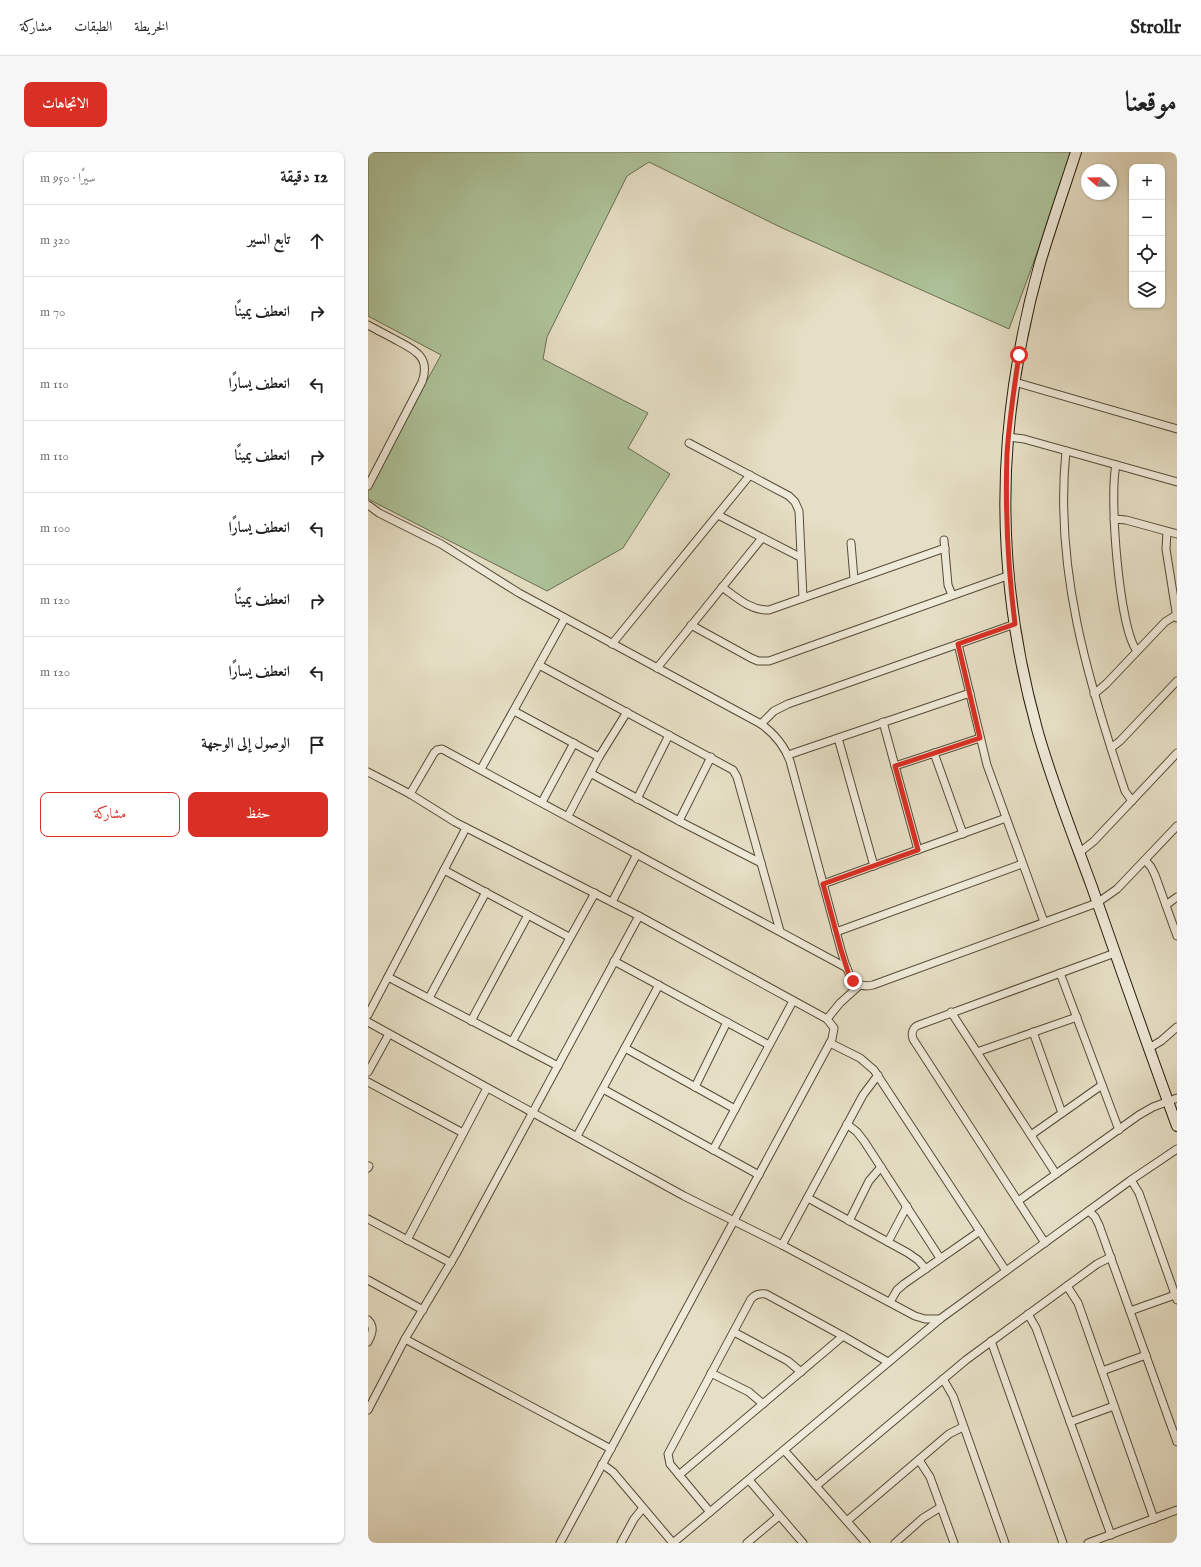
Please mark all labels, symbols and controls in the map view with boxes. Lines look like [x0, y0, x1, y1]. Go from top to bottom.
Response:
text: Strollr [1130, 16, 1181, 40]
text: مشاركة [20, 18, 52, 36]
text: الطبقات [74, 18, 112, 36]
text: الخريطة [134, 18, 168, 36]
button: الاتجاهات [24, 82, 107, 127]
text: موقعنا [1125, 86, 1177, 121]
north arrow [1081, 164, 1117, 200]
map controls [1129, 164, 1165, 308]
button: + [1129, 164, 1165, 200]
text: 12 دقيقة [280, 167, 328, 188]
text: سيرًا · 950 m [40, 170, 96, 187]
button: − [1129, 200, 1165, 236]
text: تابع السير [248, 230, 290, 249]
icon: ahead [306, 230, 328, 252]
text: 320 m [40, 232, 70, 249]
button: locate [1129, 236, 1165, 272]
button: layers [1129, 272, 1165, 308]
text: انعطف يمينًا [234, 302, 290, 321]
icon: right [306, 302, 328, 324]
text: 70 m [40, 304, 65, 321]
route start [1010, 346, 1028, 364]
text: انعطف يسارًا [228, 374, 290, 393]
icon: left [306, 374, 328, 396]
text: 110 m [40, 376, 69, 393]
text: انعطف يمينًا [234, 446, 290, 465]
icon: right [306, 446, 328, 468]
text: 110 m [40, 448, 69, 465]
text: انعطف يسارًا [228, 518, 290, 537]
icon: left [306, 518, 328, 540]
text: 100 m [40, 520, 70, 537]
text: انعطف يمينًا [234, 590, 290, 609]
icon: right [306, 590, 328, 612]
text: 120 m [40, 592, 70, 609]
text: انعطف يسارًا [228, 662, 290, 681]
icon: left [306, 662, 328, 684]
text: 120 m [40, 664, 70, 681]
text: الوصول إلى الوجهة [201, 734, 290, 753]
icon: arrive [306, 734, 328, 756]
button: مشاركة [40, 792, 180, 837]
button: حفظ [188, 792, 328, 837]
route end [844, 972, 862, 990]

